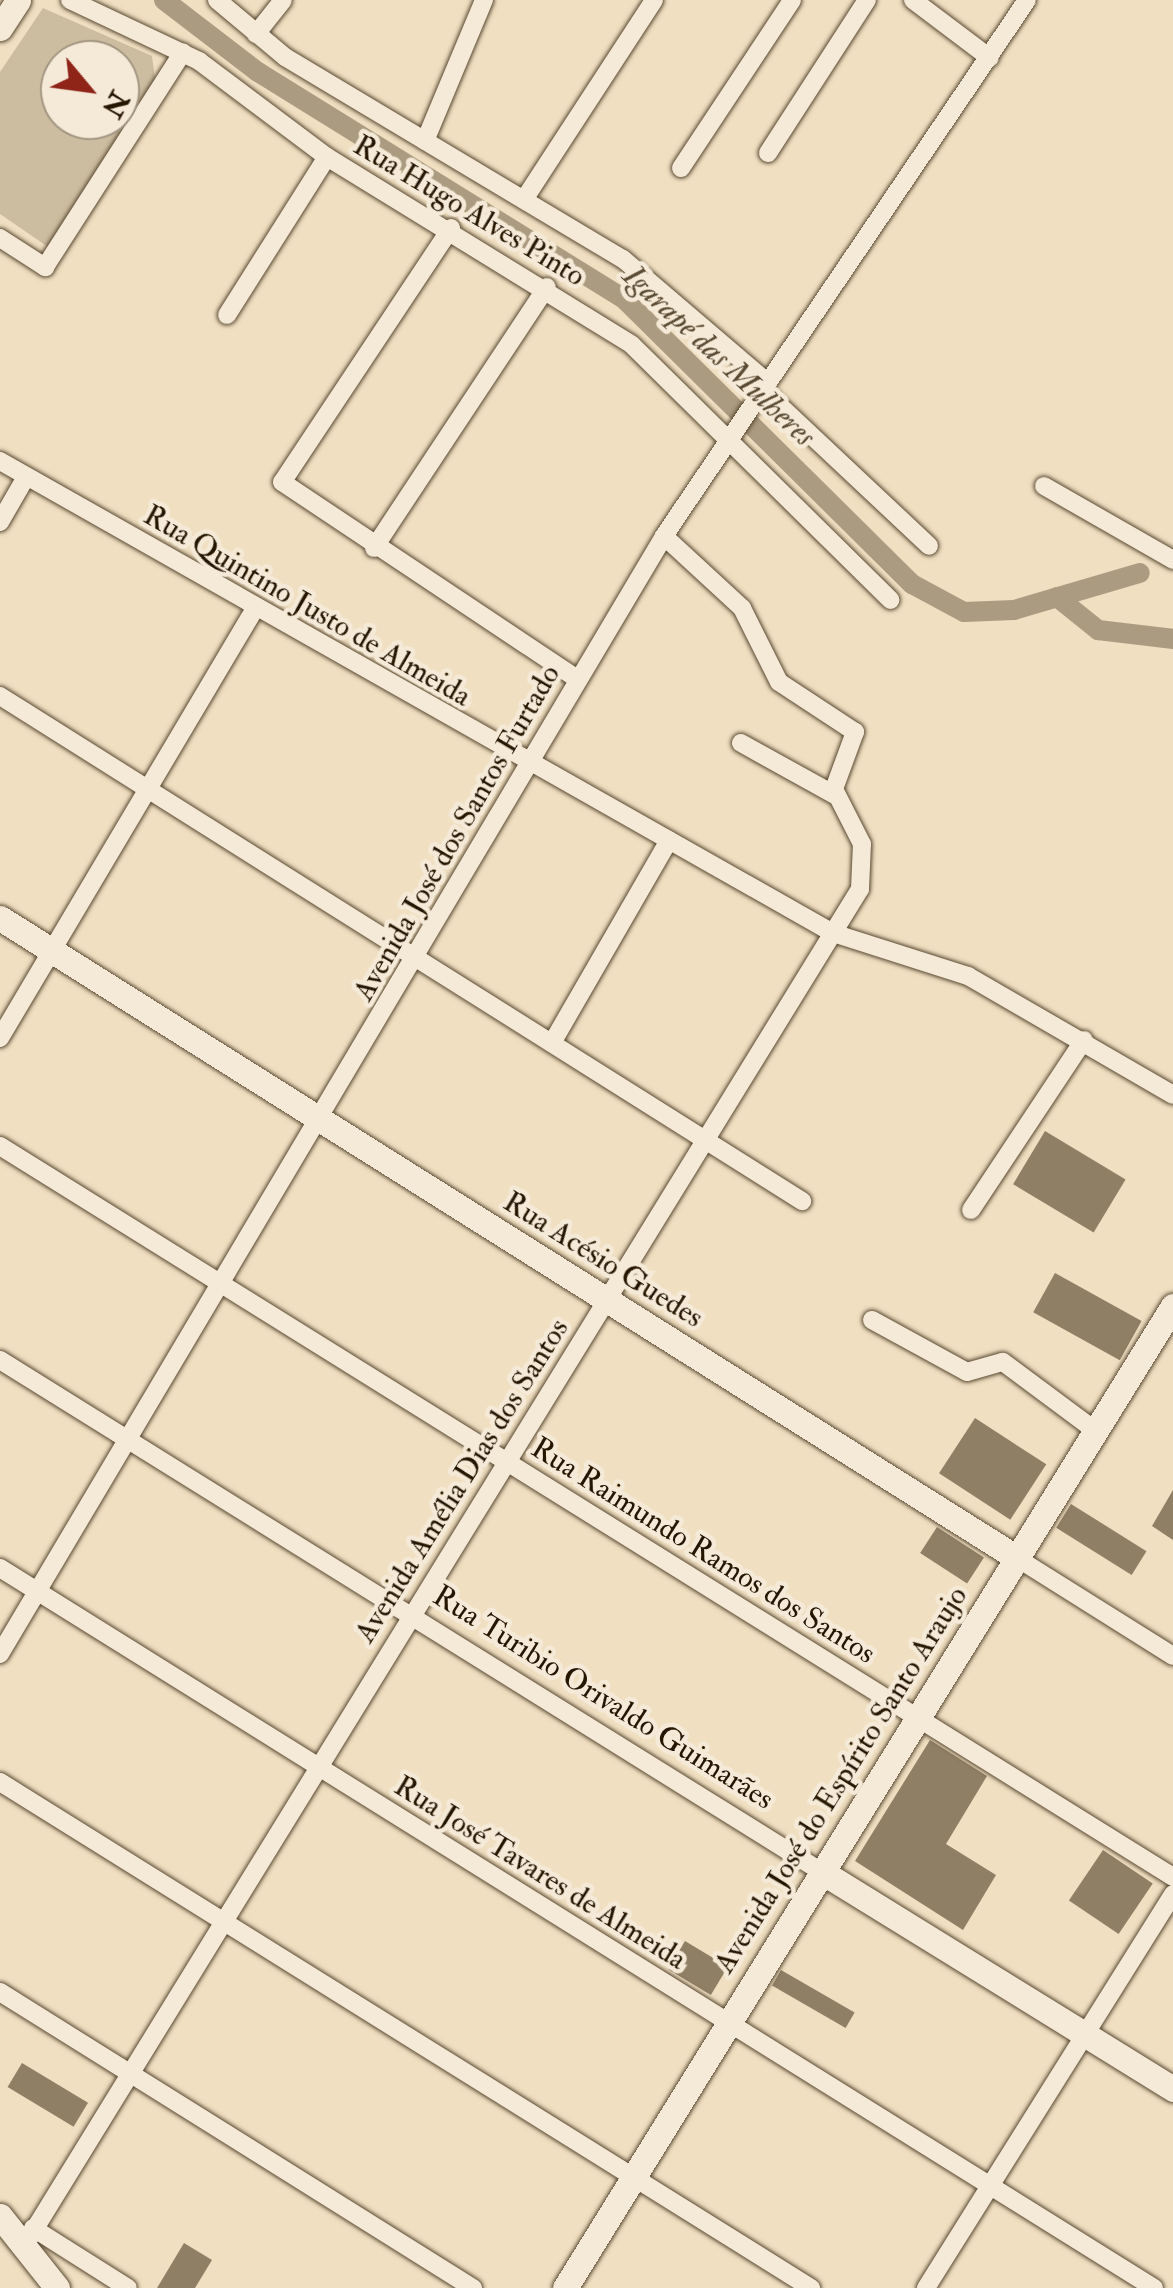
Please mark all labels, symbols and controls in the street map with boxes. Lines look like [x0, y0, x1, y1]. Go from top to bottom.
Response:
north arrow [40, 40, 140, 140]
text: N [94, 84, 136, 123]
street label: Rua Hugo Alves Pinto [347, 128, 591, 294]
water label: Igarapé das Mulheres [615, 257, 823, 455]
street label: Rua Quintino Justo de Almeida [137, 497, 477, 715]
street label: Avenida José dos Santos Furtado [346, 658, 568, 1008]
street label: Rua Acésio Guedes [496, 1184, 710, 1336]
street label: Avenida Amélia Dias dos Santos [347, 1312, 577, 1650]
street label: Rua Raimundo Ramos dos Santos [524, 1430, 882, 1672]
street label: Rua Turibio Orivaldo Guimarães [426, 1578, 780, 1818]
street label: Avenida José do Espírito Santo Araujo [707, 1580, 975, 1980]
street label: Rua José Tavares de Almeida [387, 1768, 693, 1978]

